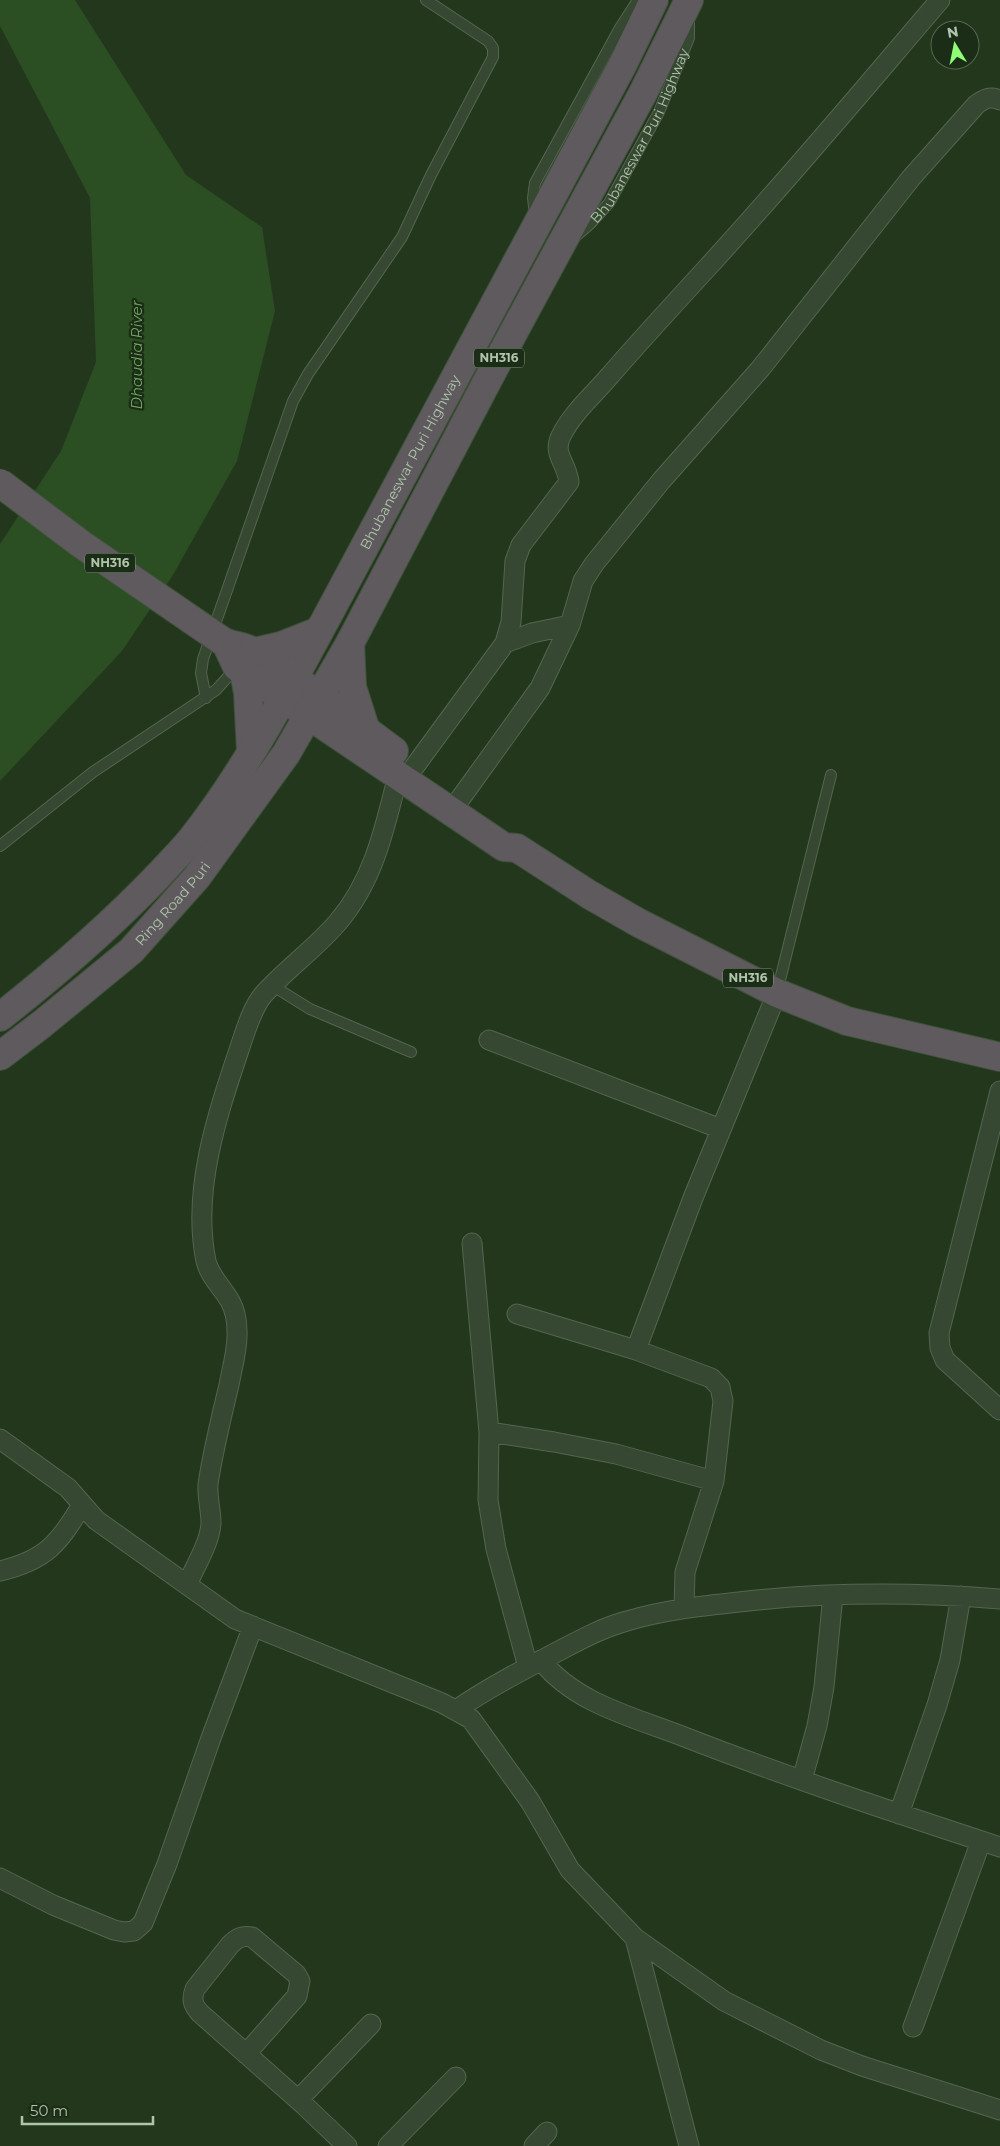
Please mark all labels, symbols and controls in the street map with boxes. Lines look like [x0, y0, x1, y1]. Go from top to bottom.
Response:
north arrow [930, 20, 980, 70]
text: N [946, 22, 960, 42]
street label: Bhubaneswar Puri Highway [586, 45, 693, 227]
water label: Dhaudia River [127, 300, 146, 409]
road number: NH316 [474, 348, 524, 368]
street label: Bhubaneswar Puri Highway [356, 371, 464, 553]
road number: NH316 [85, 554, 135, 572]
street label: Ring Road Puri [131, 858, 214, 949]
road number: NH316 [723, 968, 773, 988]
scale bar [22, 2094, 154, 2126]
text: 50 m [30, 2101, 68, 2120]

